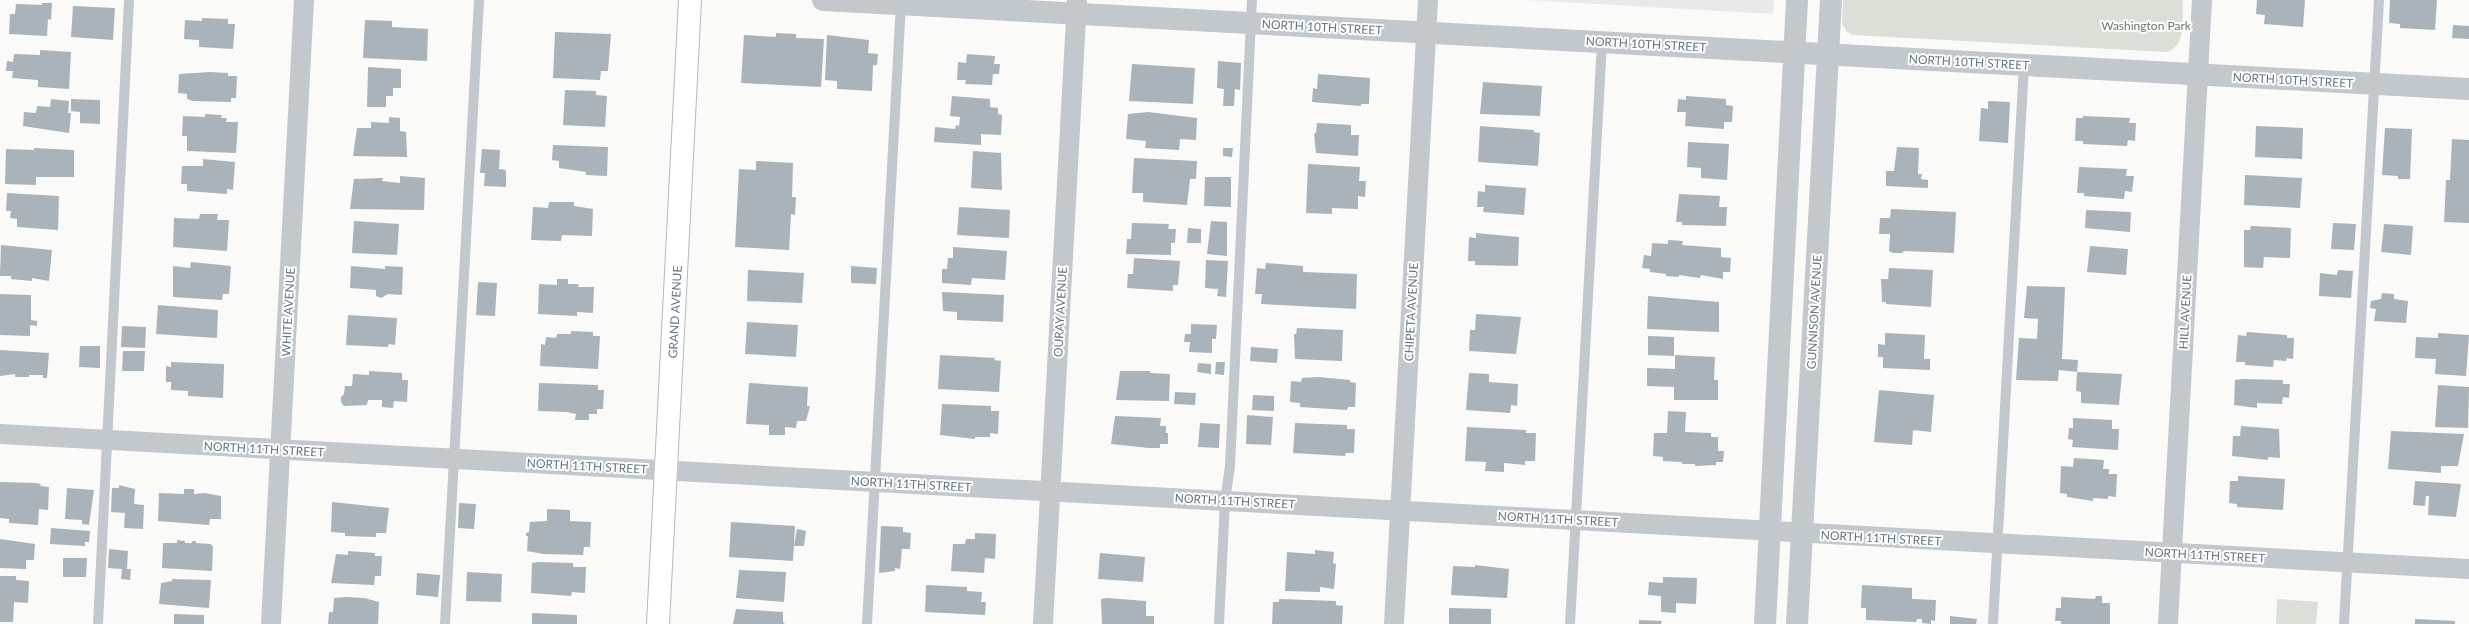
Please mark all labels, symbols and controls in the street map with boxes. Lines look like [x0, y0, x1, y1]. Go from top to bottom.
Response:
street label: NORTH 10TH STREET [1261, 16, 1383, 38]
park label: Washington Park [2101, 18, 2192, 33]
street label: NORTH 10TH STREET [1585, 33, 1707, 55]
street label: NORTH 10TH STREET [1908, 51, 2030, 73]
street label: NORTH 10TH STREET [2232, 69, 2354, 91]
street label: GUNNISON AVENUE [1804, 254, 1824, 370]
street label: CHIPETA AVENUE [1401, 262, 1421, 362]
street label: GRAND AVENUE [665, 265, 685, 359]
street label: OURAY AVENUE [1050, 266, 1070, 358]
street label: WHITE AVENUE [278, 267, 298, 357]
street label: HILL AVENUE [2176, 274, 2194, 350]
street label: NORTH 11TH STREET [203, 438, 325, 460]
street label: NORTH 11TH STREET [526, 455, 648, 477]
street label: NORTH 11TH STREET [850, 473, 972, 495]
street label: NORTH 11TH STREET [1174, 490, 1296, 512]
street label: NORTH 11TH STREET [1497, 508, 1619, 530]
street label: NORTH 11TH STREET [1820, 527, 1942, 549]
street label: NORTH 11TH STREET [2144, 544, 2266, 566]

